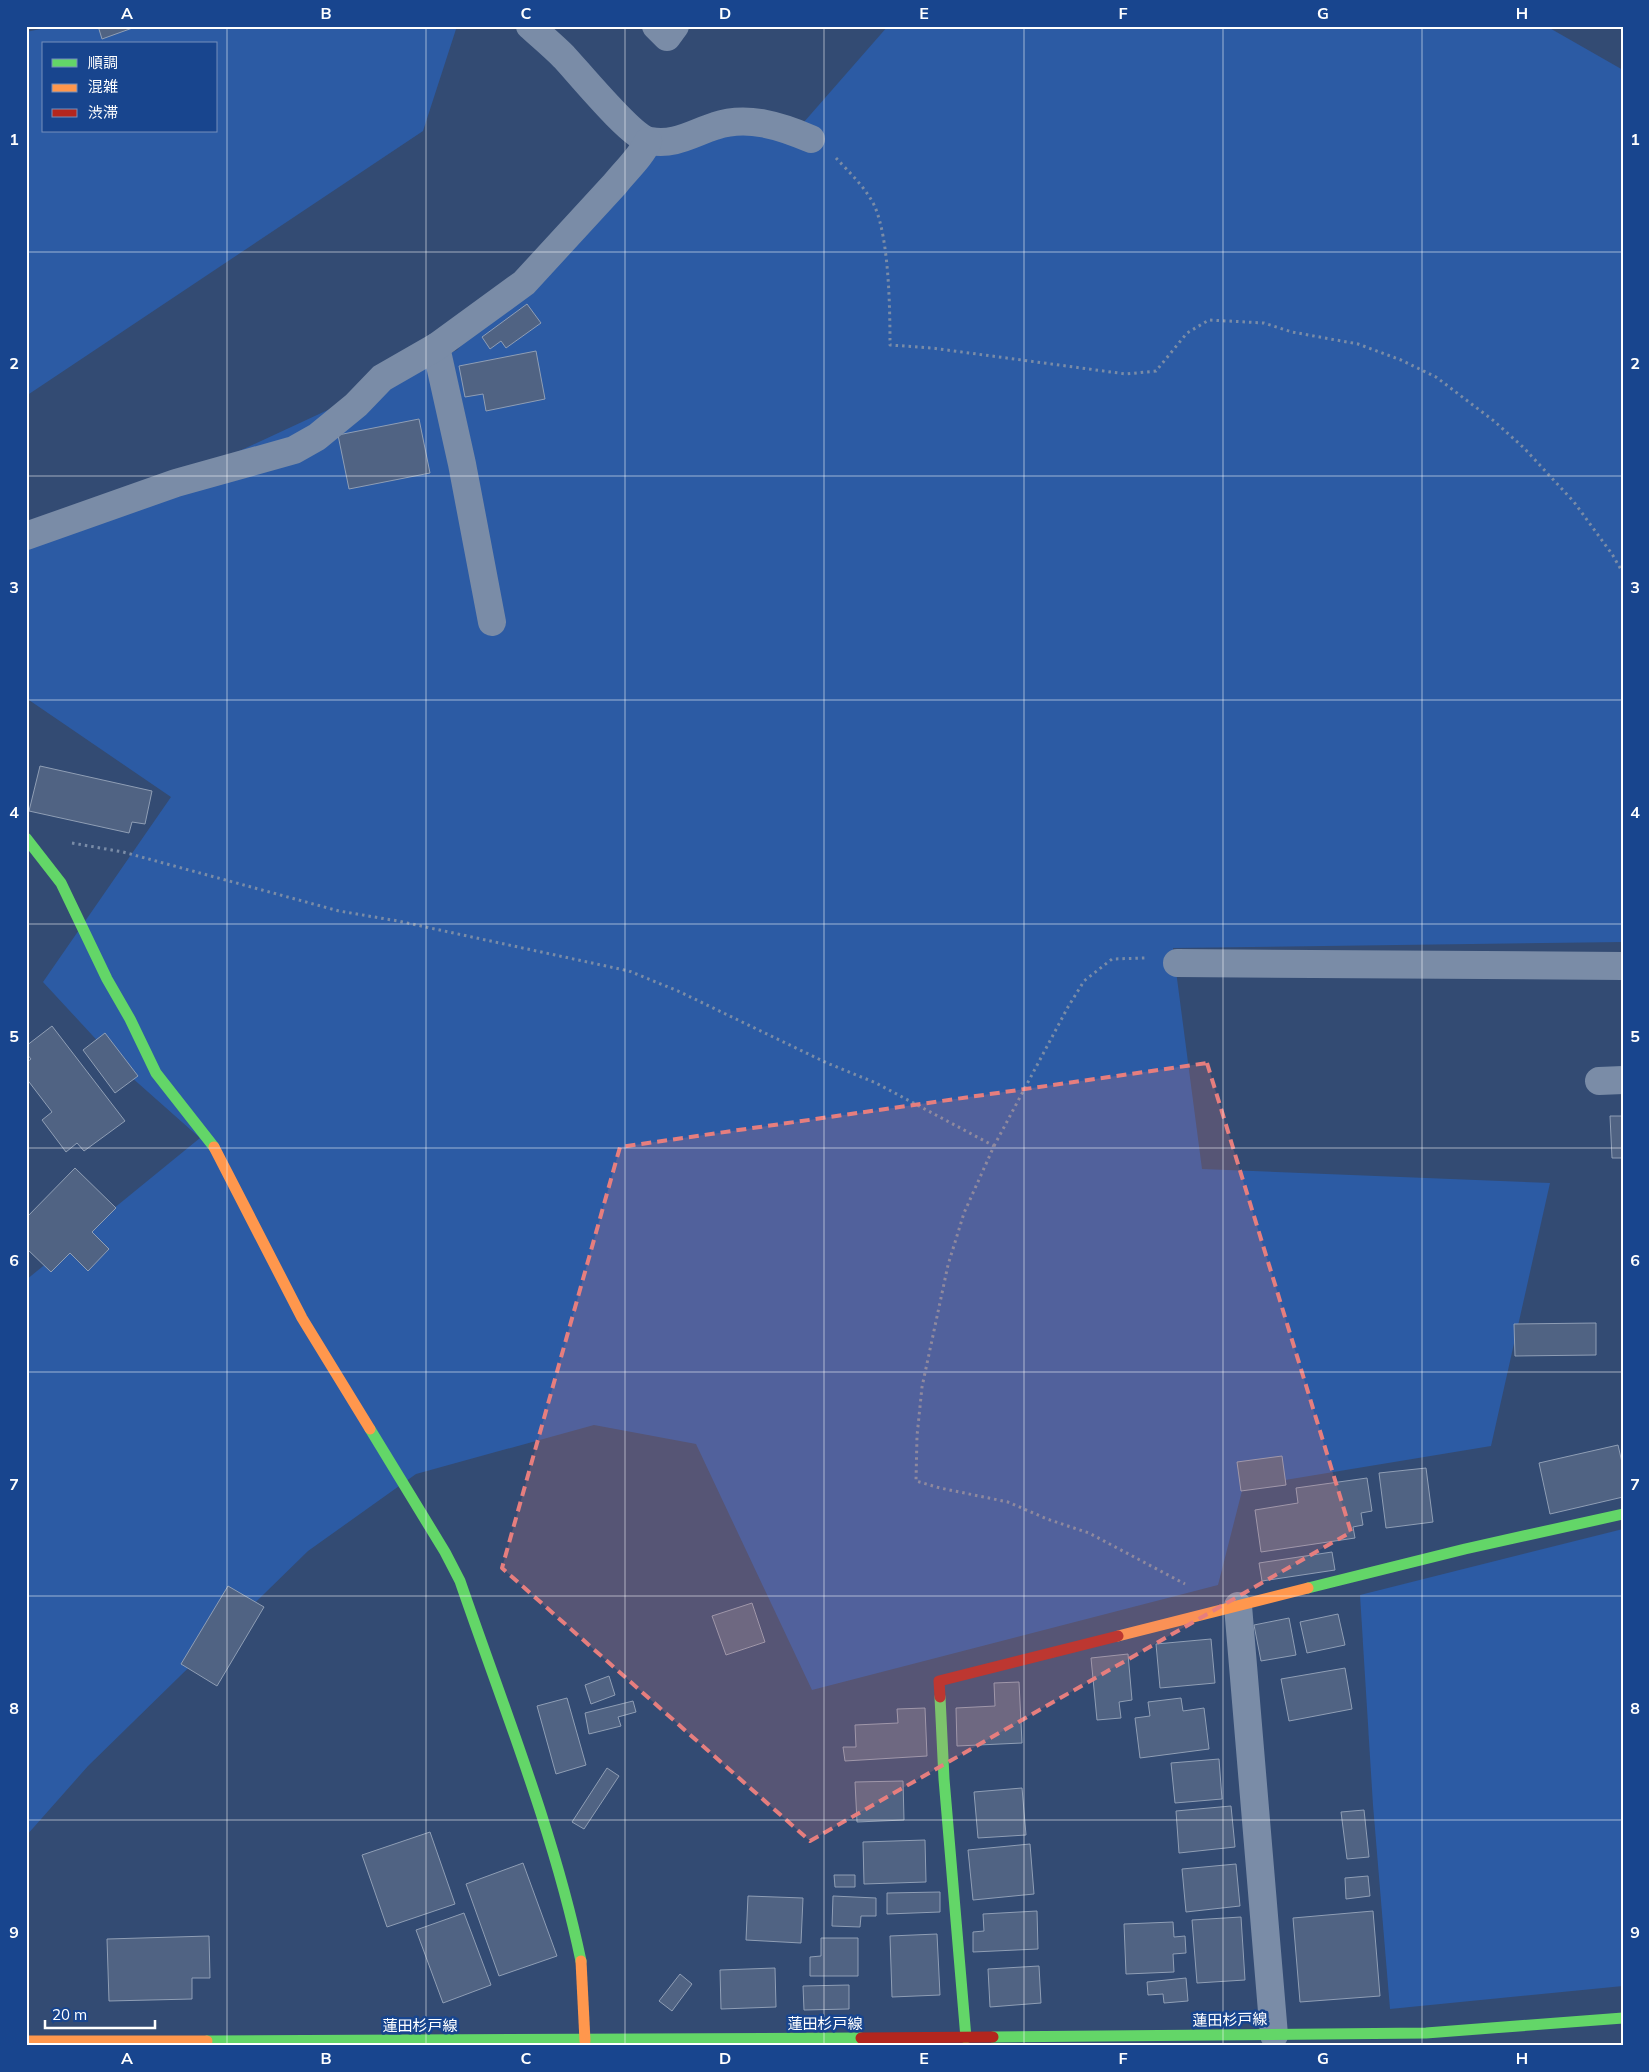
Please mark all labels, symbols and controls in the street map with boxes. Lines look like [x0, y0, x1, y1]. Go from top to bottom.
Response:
text: A [121, 3, 133, 23]
text: B [320, 3, 332, 23]
text: C [521, 3, 532, 23]
text: D [719, 3, 731, 23]
text: E [919, 3, 929, 23]
text: F [1118, 3, 1128, 23]
text: G [1317, 3, 1329, 23]
text: H [1516, 3, 1528, 23]
legend [42, 42, 218, 132]
text: 順調 [88, 53, 118, 72]
text: 混雑 [88, 77, 118, 96]
text: 渋滞 [88, 103, 118, 122]
text: 1 [9, 129, 19, 149]
text: 1 [1630, 129, 1640, 149]
text: 2 [9, 353, 19, 373]
text: 2 [1630, 353, 1640, 373]
text: 3 [9, 577, 19, 597]
text: 3 [1630, 577, 1640, 597]
text: 4 [9, 802, 19, 822]
text: 4 [1630, 802, 1640, 822]
text: 5 [9, 1026, 19, 1046]
text: 5 [1630, 1026, 1640, 1046]
text: 6 [9, 1250, 19, 1270]
text: 6 [1630, 1250, 1640, 1270]
text: 7 [9, 1474, 19, 1494]
text: 7 [1630, 1474, 1640, 1494]
text: 8 [9, 1698, 19, 1718]
text: 8 [1630, 1698, 1640, 1718]
text: 9 [9, 1922, 19, 1942]
text: 9 [1630, 1922, 1640, 1942]
scale bar [45, 1997, 155, 2029]
text: 20 m [52, 2005, 87, 2024]
street label: 蓮田杉戸線 [1192, 2009, 1268, 2030]
street label: 蓮田杉戸線 [787, 2014, 863, 2033]
street label: 蓮田杉戸線 [382, 2016, 458, 2035]
text: A [121, 2048, 133, 2068]
text: B [320, 2048, 332, 2068]
text: C [521, 2048, 532, 2068]
text: D [719, 2048, 731, 2068]
text: E [919, 2048, 929, 2068]
text: F [1118, 2048, 1128, 2068]
text: G [1317, 2048, 1329, 2068]
text: H [1516, 2048, 1528, 2068]

